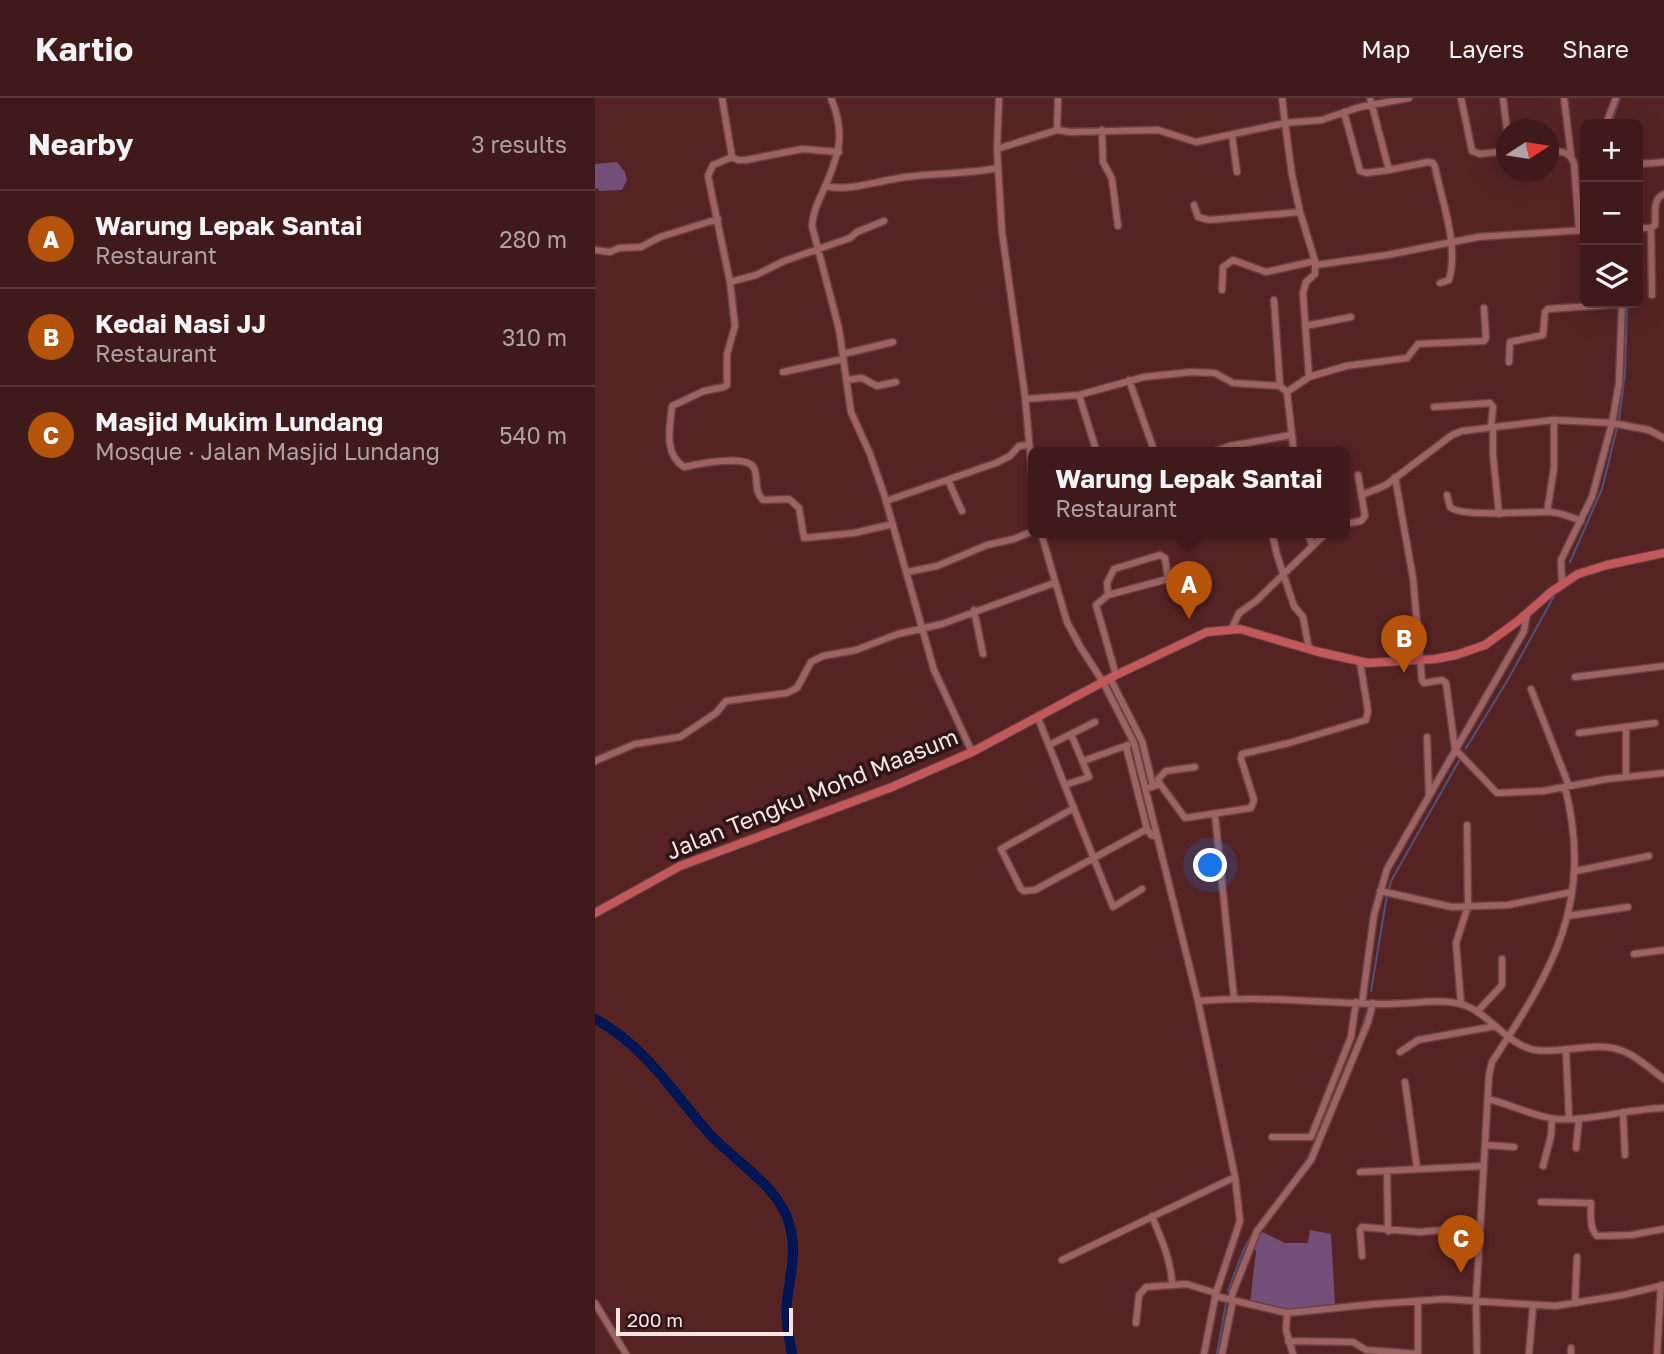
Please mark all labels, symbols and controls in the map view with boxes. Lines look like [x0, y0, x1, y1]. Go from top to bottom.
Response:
text: Kartio [35, 29, 133, 68]
text: Map [1361, 34, 1410, 63]
text: Layers [1448, 34, 1524, 63]
text: Share [1562, 34, 1629, 63]
north arrow [1496, 119, 1559, 182]
map controls [1580, 119, 1643, 308]
button: + [1580, 119, 1643, 182]
text: Nearby [28, 126, 133, 162]
text: 3 results [471, 130, 567, 158]
button: − [1580, 182, 1643, 245]
text: Warung Lepak Santai [95, 210, 362, 241]
text: A [43, 225, 59, 253]
text: 280 m [499, 225, 567, 253]
text: Restaurant [95, 241, 217, 269]
button: layers [1580, 245, 1643, 308]
text: Kedai Nasi JJ [95, 308, 266, 339]
text: B [43, 323, 59, 351]
text: 310 m [502, 323, 567, 351]
text: Restaurant [95, 339, 217, 367]
text: Masjid Mukim Lundang [95, 406, 383, 437]
text: C [43, 421, 59, 449]
text: 540 m [499, 421, 567, 449]
text: Mosque · Jalan Masjid Lundang [95, 437, 440, 465]
popup [1028, 447, 1350, 538]
text: Warung Lepak Santai [1055, 463, 1323, 494]
text: Restaurant [1055, 494, 1177, 522]
pin: A [1166, 561, 1212, 619]
pin: B [1381, 615, 1427, 673]
street label: Jalan Tengku Mohd Maasum [662, 722, 962, 865]
your location [1193, 848, 1227, 882]
pin: C [1438, 1215, 1484, 1273]
scale bar [616, 1305, 793, 1337]
text: 200 m [627, 1308, 683, 1331]

